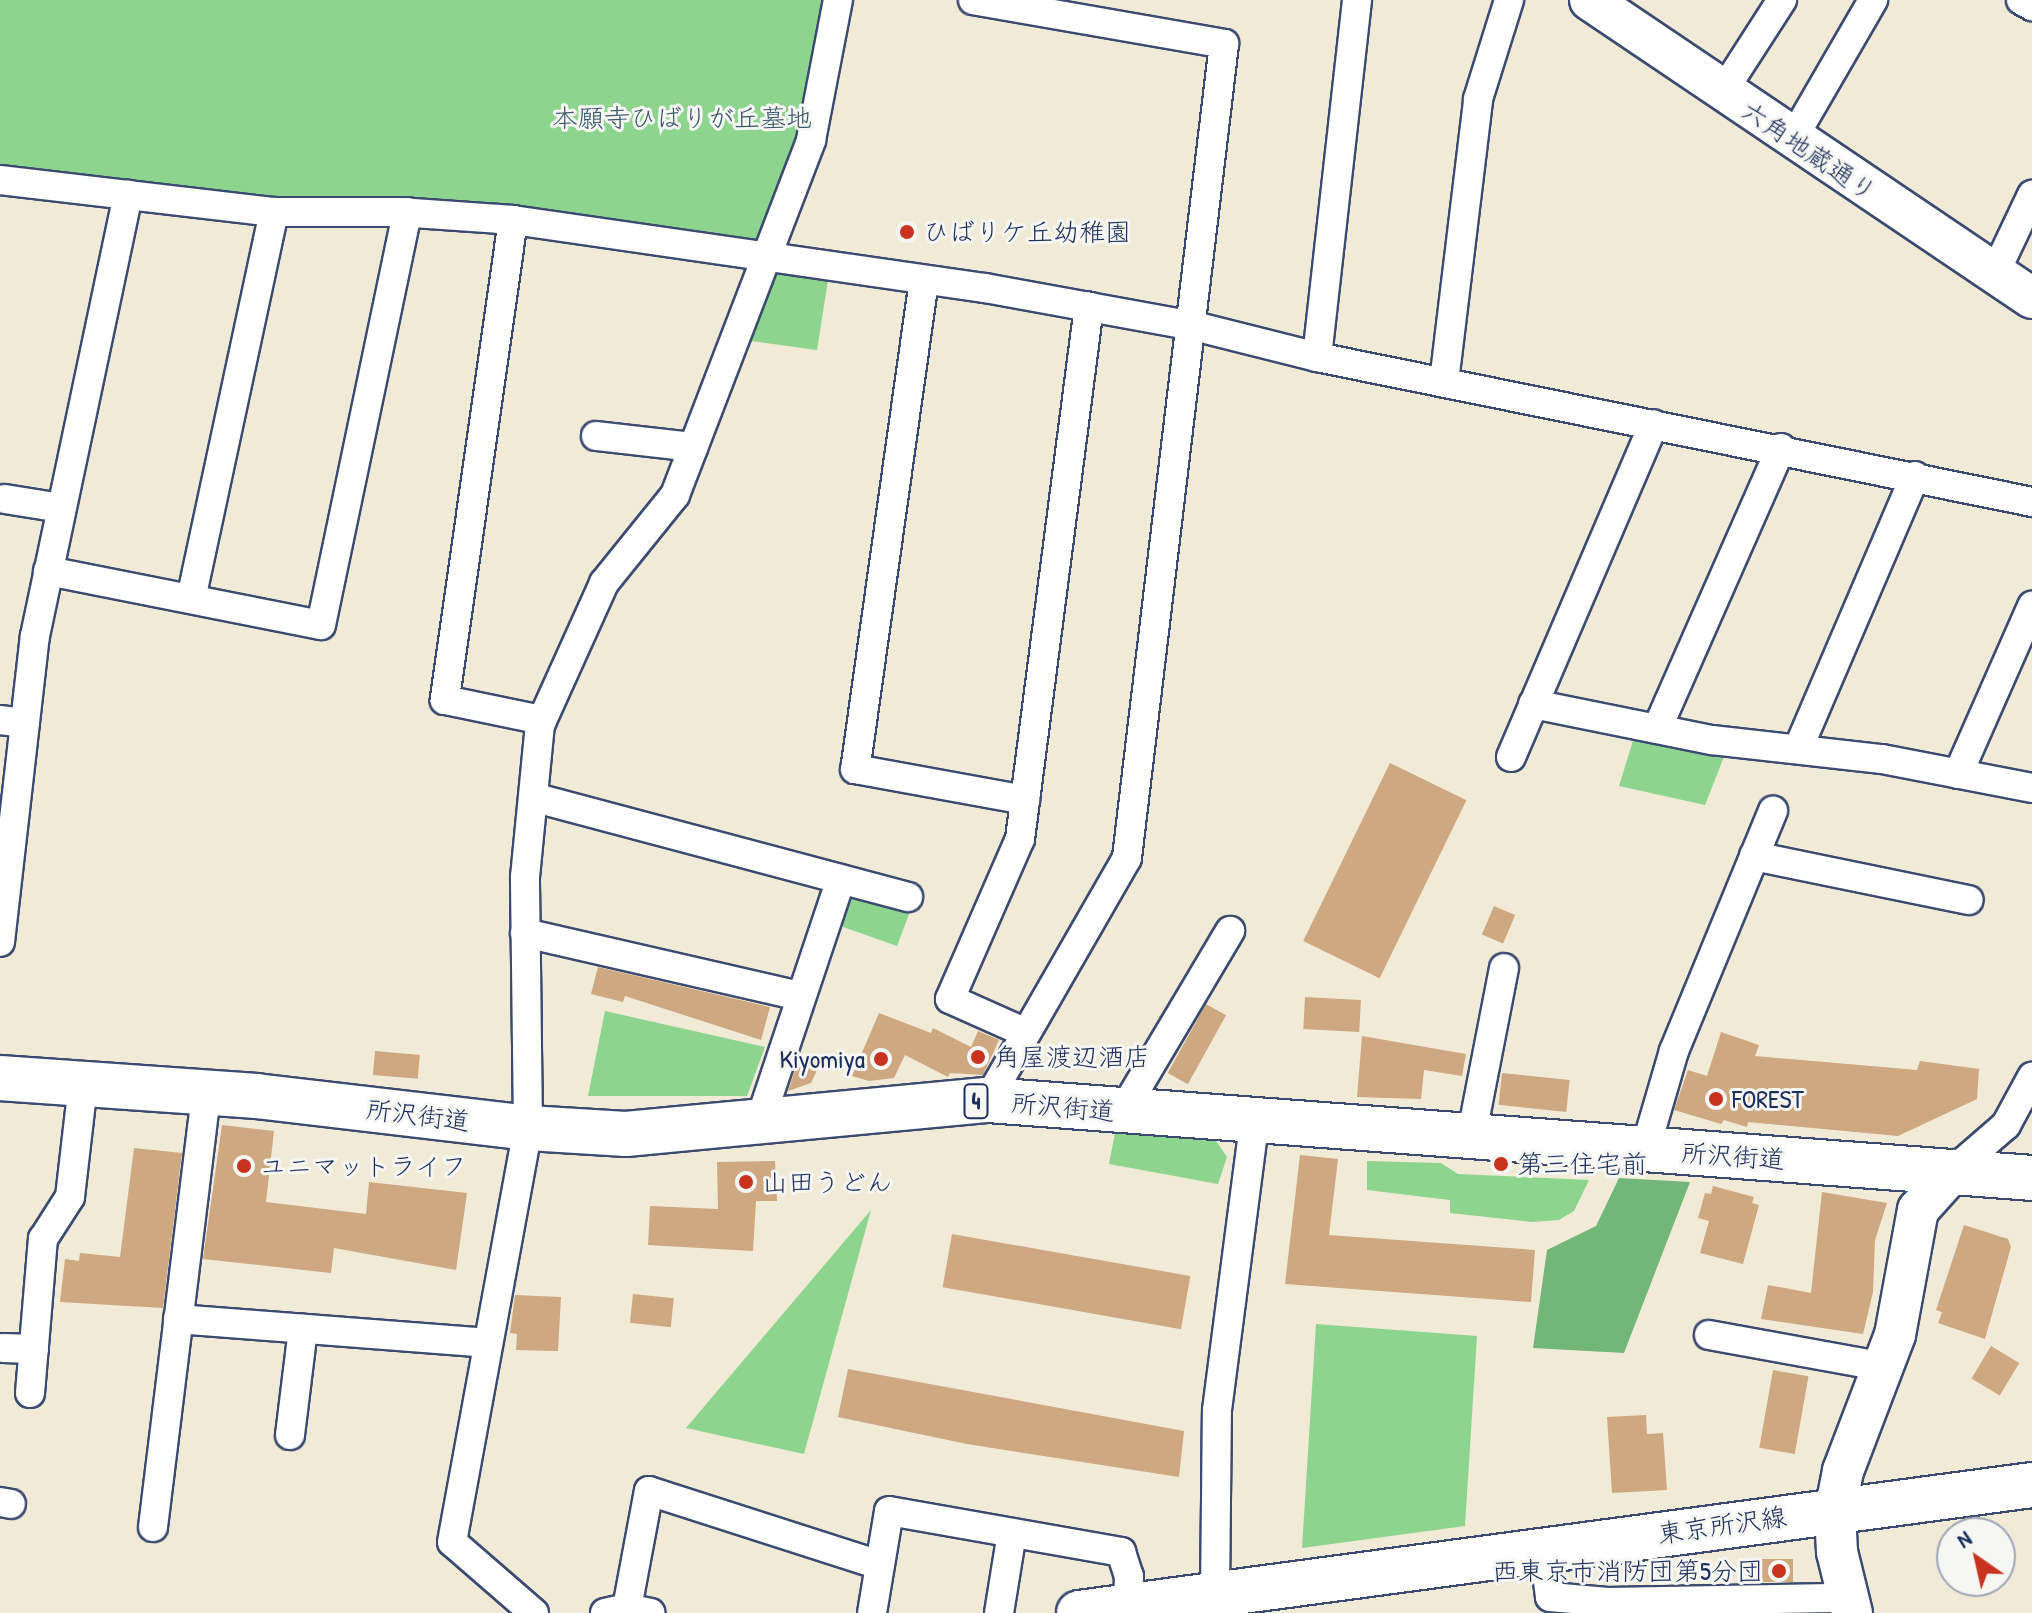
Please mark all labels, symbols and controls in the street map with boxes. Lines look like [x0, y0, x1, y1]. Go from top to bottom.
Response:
street label: 六角地蔵通り [1736, 94, 1882, 208]
park label: 本願寺ひばりが丘墓地 [552, 102, 812, 134]
place label: ひばりケ丘幼稚園 [923, 216, 1131, 248]
marker: ひばりケ丘幼稚園 [898, 223, 916, 241]
place label: 角屋渡辺酒店 [994, 1041, 1150, 1073]
place label: Kiyomiya [779, 1043, 865, 1075]
marker: 角屋渡辺酒店 [969, 1048, 987, 1066]
marker: Kiyomiya [872, 1050, 890, 1068]
road number: 4 [962, 1081, 990, 1121]
place label: FOREST [1732, 1083, 1804, 1115]
street label: 所沢街道 [1010, 1087, 1116, 1127]
marker: FOREST [1707, 1090, 1725, 1108]
street label: 所沢街道 [364, 1093, 472, 1137]
street label: 所沢街道 [1680, 1137, 1786, 1175]
place label: 第三住宅前 [1517, 1148, 1647, 1180]
place label: ユニマットライフ [260, 1150, 468, 1182]
marker: 第三住宅前 [1492, 1155, 1510, 1173]
marker: ユニマットライフ [235, 1157, 253, 1175]
place label: 山田うどん [762, 1166, 892, 1198]
marker: 山田うどん [737, 1173, 755, 1191]
street label: 東京所沢線 [1655, 1501, 1789, 1549]
north arrow [1936, 1517, 2016, 1597]
text: N [1950, 1523, 1977, 1554]
place label: 西東京市消防団第5分団 [1492, 1555, 1763, 1587]
marker: 西東京市消防団第5分団 [1770, 1562, 1788, 1580]

